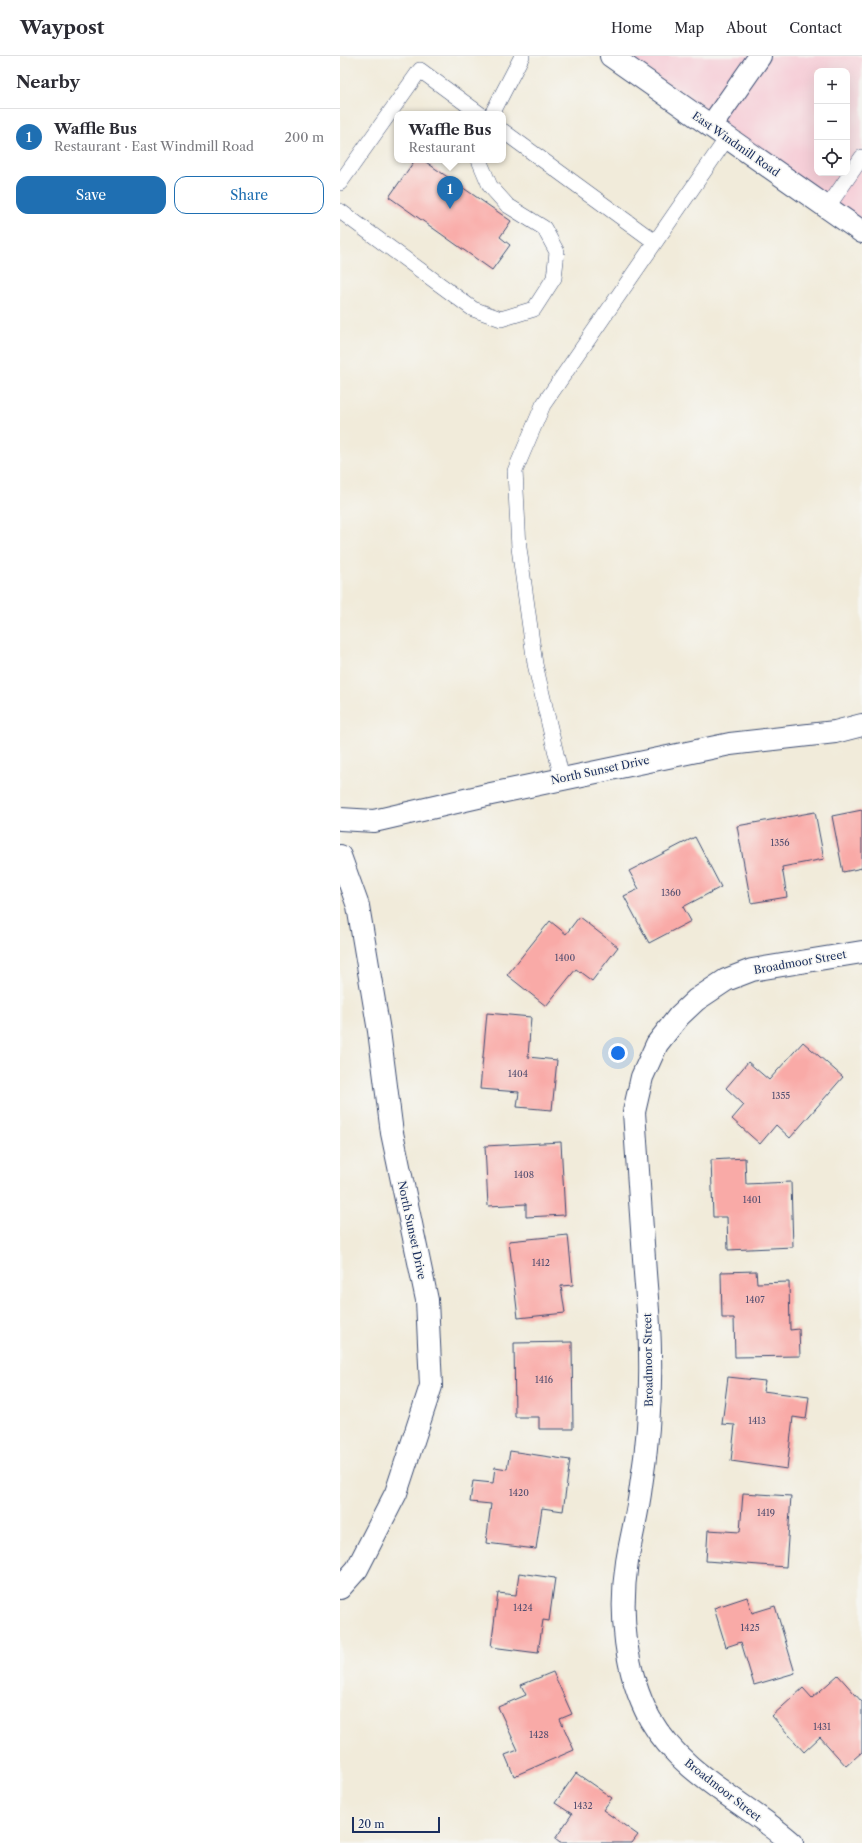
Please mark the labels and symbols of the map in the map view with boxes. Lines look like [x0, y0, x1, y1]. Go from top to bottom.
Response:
street label: East Windmill Road [689, 109, 783, 180]
pin: 1 [437, 176, 463, 209]
street label: North Sunset Drive [549, 753, 651, 787]
house number: 1356 [771, 837, 789, 848]
house number: 1360 [661, 887, 681, 898]
street label: Broadmoor Street [753, 947, 847, 977]
house number: 1400 [555, 952, 575, 963]
your location [608, 1043, 628, 1063]
house number: 1404 [508, 1068, 528, 1079]
house number: 1355 [772, 1090, 790, 1101]
house number: 1408 [514, 1169, 534, 1180]
street label: North Sunset Drive [395, 1179, 429, 1281]
house number: 1401 [743, 1194, 761, 1205]
house number: 1412 [532, 1257, 550, 1268]
house number: 1407 [745, 1294, 765, 1305]
street label: Broadmoor Street [640, 1313, 656, 1407]
house number: 1416 [535, 1374, 553, 1385]
house number: 1413 [748, 1415, 766, 1426]
house number: 1420 [509, 1487, 529, 1498]
house number: 1419 [757, 1507, 775, 1518]
house number: 1424 [513, 1602, 533, 1613]
house number: 1425 [740, 1622, 760, 1633]
house number: 1431 [813, 1721, 831, 1732]
house number: 1428 [529, 1729, 549, 1740]
street label: Broadmoor Street [682, 1756, 764, 1824]
house number: 1432 [573, 1800, 593, 1811]
scale bar [352, 1815, 440, 1834]

